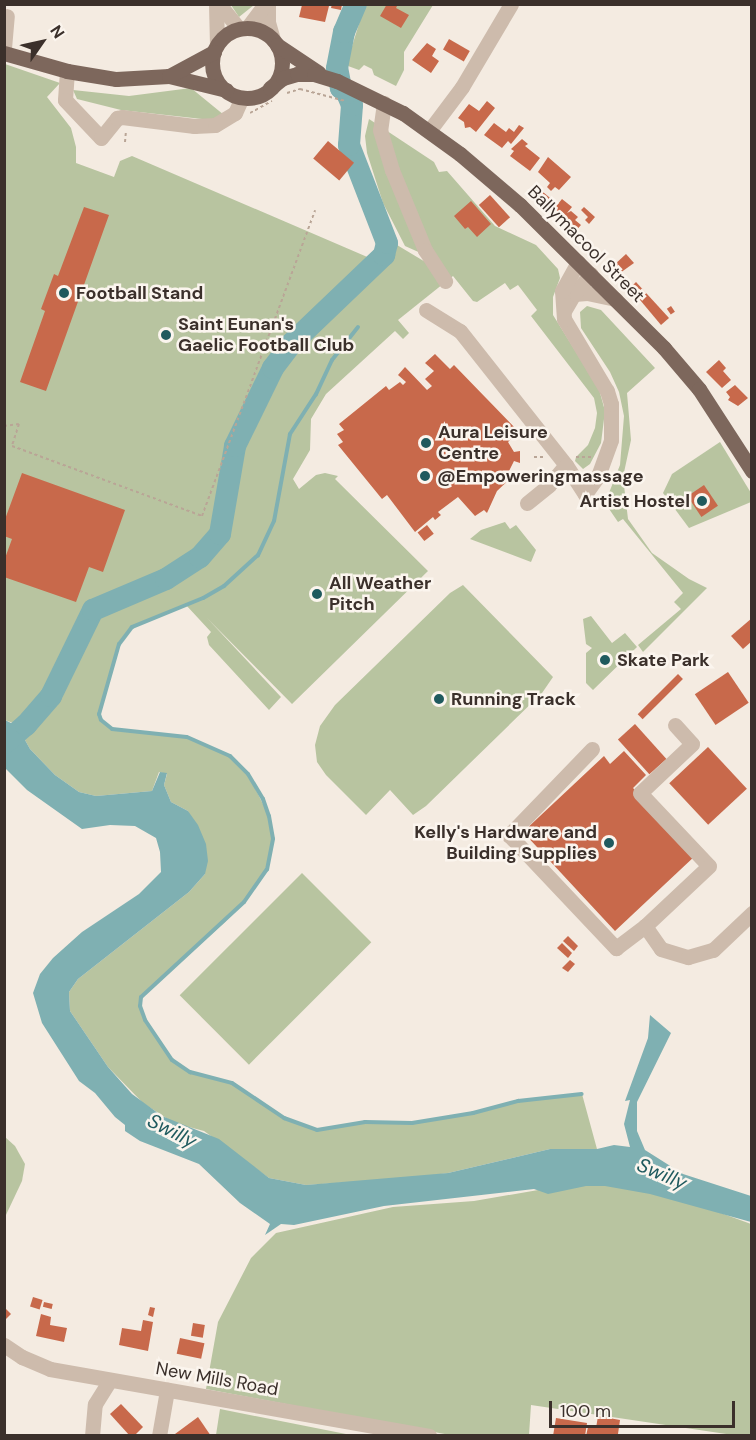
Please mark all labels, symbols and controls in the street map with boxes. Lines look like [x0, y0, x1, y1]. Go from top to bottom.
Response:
north arrow [12, 12, 72, 72]
text: N [45, 21, 69, 42]
street label: Ballymacool Street [523, 181, 649, 307]
place label: Football Stand [76, 282, 203, 304]
marker: Football Stand [57, 286, 71, 300]
place label: Saint Eunan's Gaelic Football Club [178, 314, 354, 356]
marker: Saint Eunan's Gaelic Football Club [159, 328, 173, 342]
place label: Aura Leisure Centre [438, 422, 548, 464]
marker: Aura Leisure Centre [419, 436, 433, 450]
place label: @Empoweringmassage [437, 465, 644, 487]
marker: @Empoweringmassage [418, 469, 432, 483]
place label: Artist Hostel [579, 490, 690, 512]
marker: Artist Hostel [695, 494, 709, 508]
place label: All Weather Pitch [329, 573, 431, 616]
marker: All Weather Pitch [310, 587, 324, 601]
place label: Skate Park [617, 649, 710, 671]
marker: Skate Park [598, 653, 612, 667]
place label: Running Track [451, 688, 576, 710]
marker: Running Track [432, 692, 446, 706]
place label: Kelly's Hardware and Building Supplies [414, 822, 597, 864]
marker: Kelly's Hardware and Building Supplies [602, 836, 616, 850]
water label: Swilly [143, 1109, 201, 1153]
water label: Swilly [633, 1153, 691, 1195]
street label: New Mills Road [154, 1358, 280, 1400]
scale bar [552, 1389, 738, 1427]
text: 100 m [560, 1399, 611, 1423]

